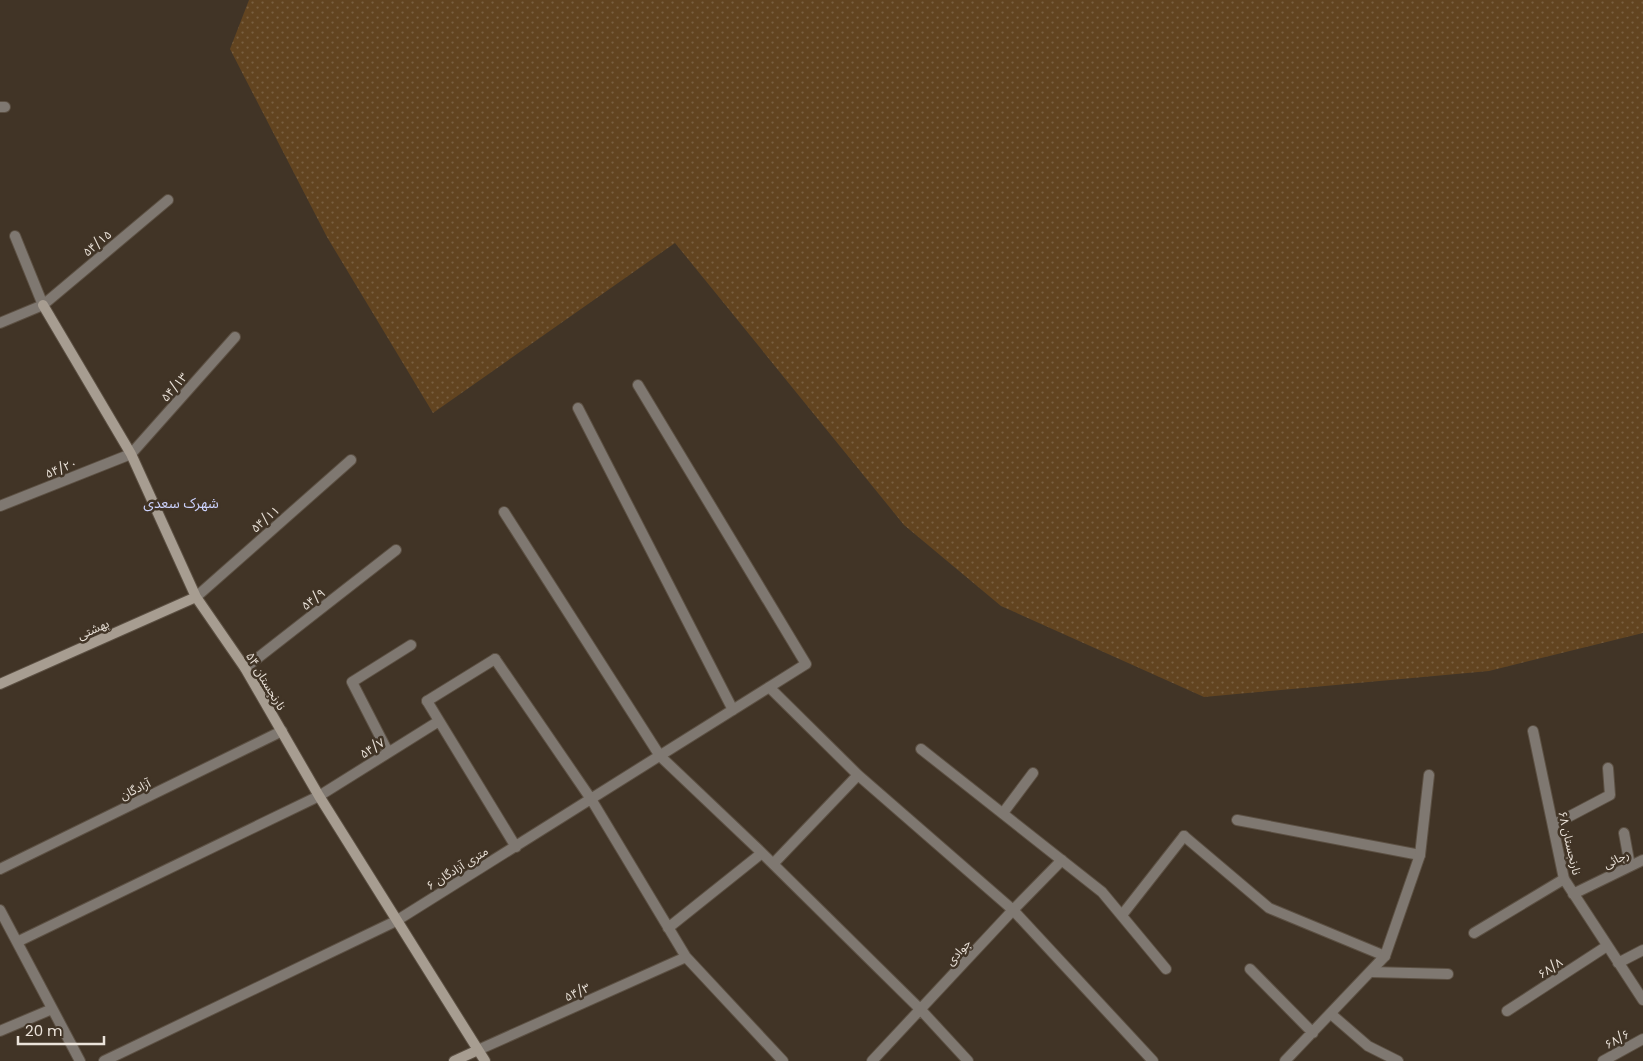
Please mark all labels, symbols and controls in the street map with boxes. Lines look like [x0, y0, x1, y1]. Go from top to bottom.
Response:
street label: ۵۴/۱۵ [79, 226, 115, 260]
street label: ۵۴/۱۳ [157, 369, 191, 405]
street label: ۵۴/۲۰ [42, 454, 80, 482]
district label: شهرک سعدی [143, 493, 219, 513]
street label: ۵۴/۱۱ [247, 502, 283, 536]
street label: ۵۴/۹ [297, 584, 329, 614]
street label: بهشتی [75, 615, 111, 643]
street label: نارنجستان ۵۴ [242, 649, 290, 713]
street label: ۵۴/۷ [356, 734, 388, 762]
street label: آزادگان [117, 774, 154, 804]
street label: نارنجستان ۶۸ [1554, 809, 1586, 877]
street label: ۶ متری آزادگان [423, 842, 491, 894]
street label: رجائی [1600, 846, 1632, 872]
street label: جوادی [941, 935, 975, 969]
street label: ۶۸/۸ [1534, 954, 1566, 982]
street label: ۵۴/۳ [562, 979, 593, 1005]
scale bar [18, 1014, 104, 1046]
text: 20 m [25, 1020, 63, 1041]
street label: ۶۸/۶ [1601, 1025, 1633, 1053]

